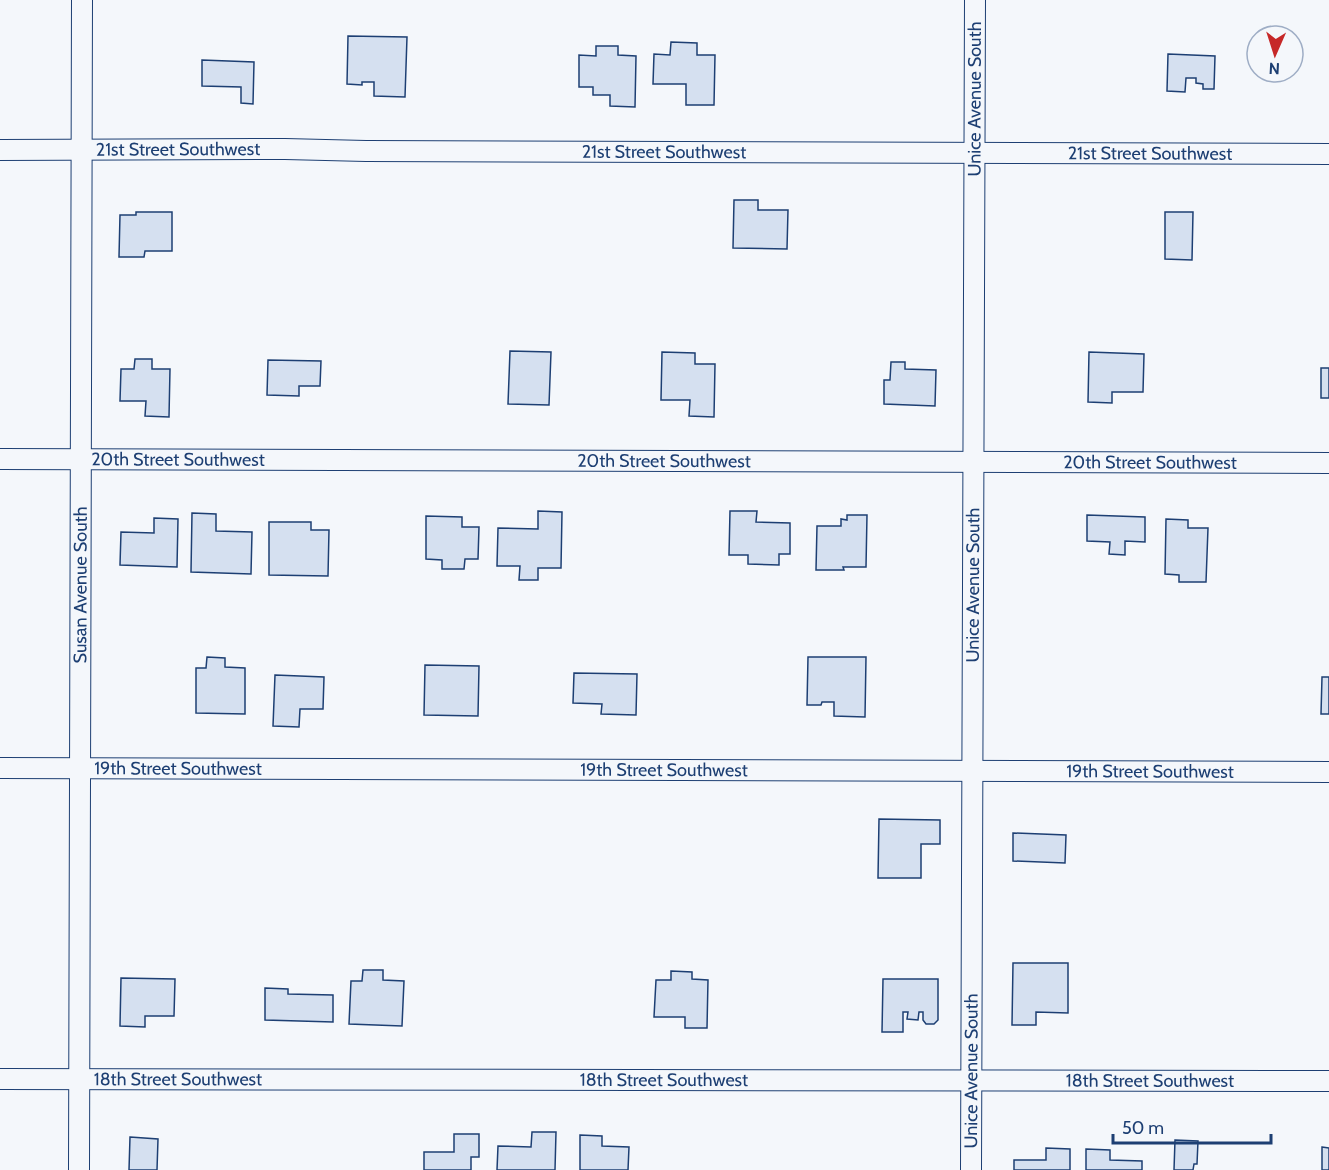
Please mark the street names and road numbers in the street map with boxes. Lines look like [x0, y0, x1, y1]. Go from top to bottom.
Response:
street label: Unice Avenue South [963, 22, 986, 176]
street label: 21st Street Southwest [96, 138, 260, 161]
street label: 21st Street Southwest [582, 141, 746, 163]
street label: 21st Street Southwest [1068, 142, 1232, 165]
street label: 20th Street Southwest [91, 448, 265, 471]
street label: 20th Street Southwest [577, 450, 751, 472]
street label: 20th Street Southwest [1063, 451, 1237, 474]
street label: Susan Avenue South [69, 507, 92, 663]
street label: Unice Avenue South [962, 508, 984, 662]
street label: 19th Street Southwest [94, 757, 262, 780]
street label: 19th Street Southwest [580, 759, 748, 781]
street label: 19th Street Southwest [1066, 760, 1234, 783]
street label: Unice Avenue South [960, 994, 983, 1148]
street label: 18th Street Southwest [94, 1068, 262, 1090]
street label: 18th Street Southwest [580, 1069, 748, 1091]
street label: 18th Street Southwest [1066, 1070, 1234, 1092]

